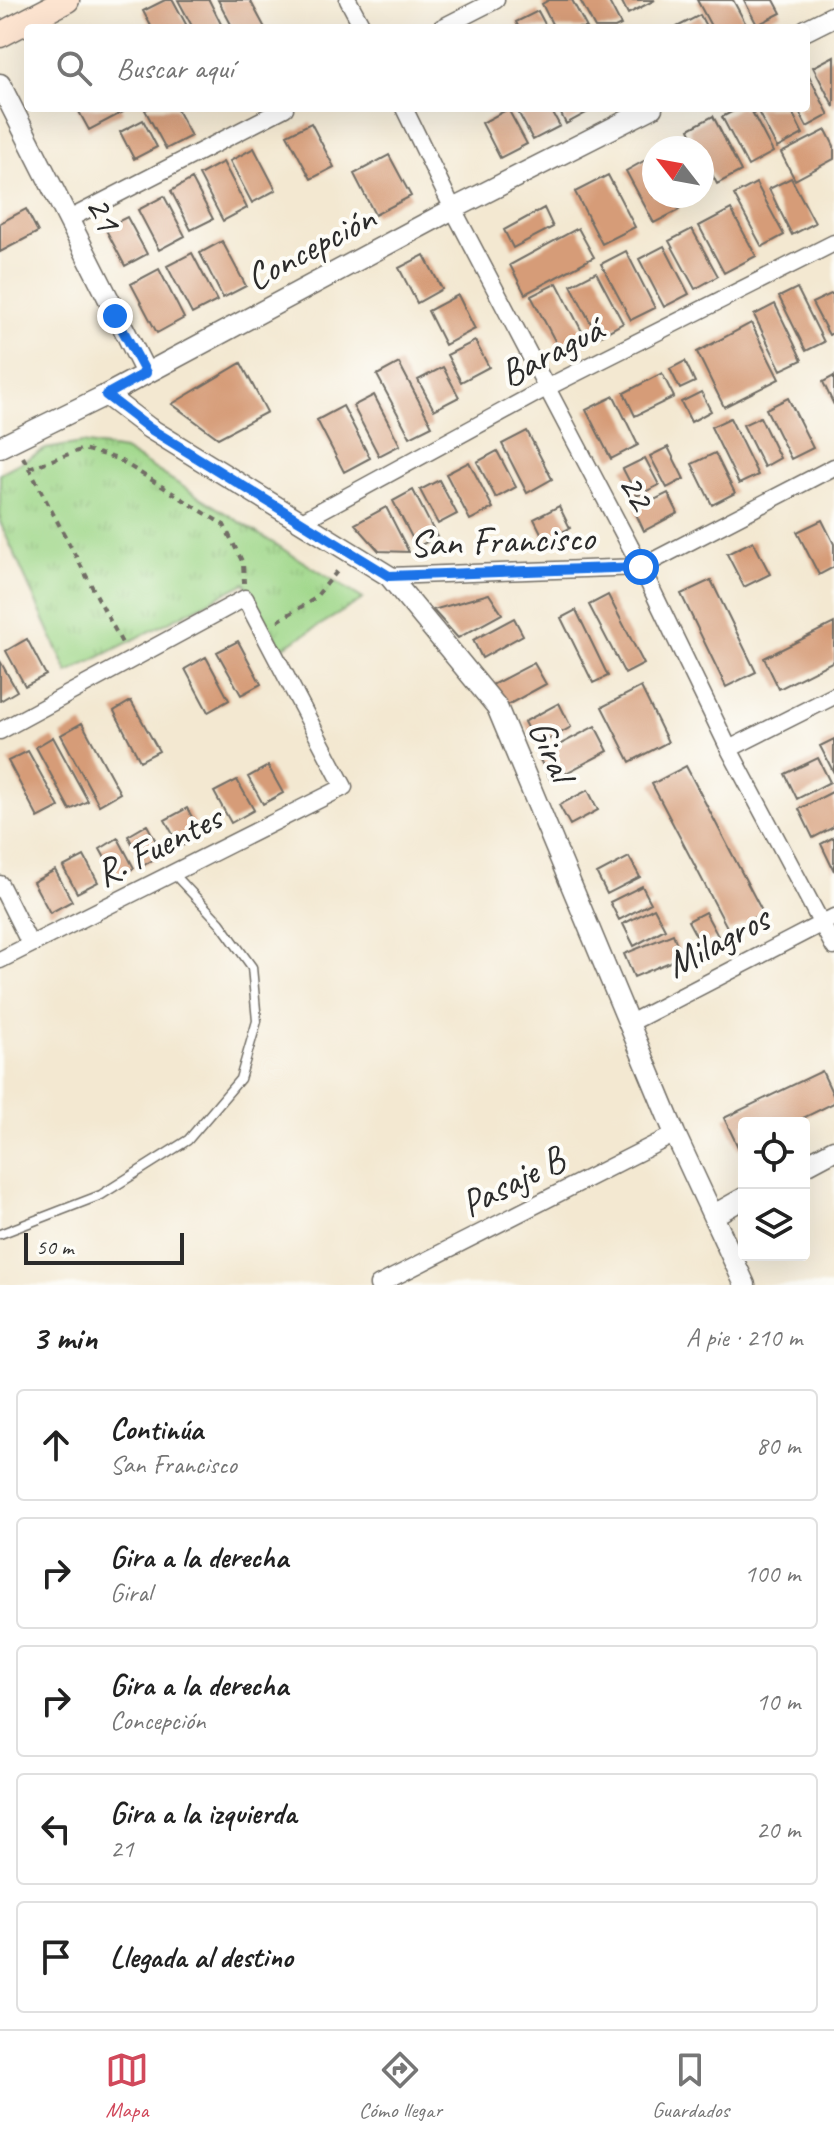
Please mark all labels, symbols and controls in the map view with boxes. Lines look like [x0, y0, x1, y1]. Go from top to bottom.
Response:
search box [24, 24, 810, 112]
icon: search [52, 46, 96, 90]
text: Buscar aquí [116, 49, 234, 87]
north arrow [642, 136, 714, 208]
street label: 21 [75, 188, 133, 241]
street label: Concepción [238, 193, 385, 301]
route end [97, 298, 133, 334]
street label: Baraguá [492, 304, 614, 397]
street label: 22 [608, 465, 667, 520]
street label: San Francisco [409, 514, 598, 567]
route start [623, 549, 659, 585]
street label: Giral [518, 713, 588, 794]
street label: R. Fuentes [87, 792, 232, 897]
street label: Milagros [658, 893, 780, 988]
map controls [738, 1117, 810, 1261]
button: locate [738, 1117, 810, 1189]
street label: Pasaje B [453, 1135, 574, 1227]
button: layers [738, 1189, 810, 1261]
scale bar [24, 1229, 184, 1265]
text: 50 m [36, 1233, 73, 1261]
text: 3 min [32, 1316, 97, 1359]
text: A pie · 210 m [686, 1321, 802, 1354]
text: Continúa [110, 1410, 203, 1448]
icon: ahead [34, 1423, 78, 1467]
text: 80 m [756, 1429, 800, 1462]
text: San Francisco [110, 1448, 237, 1481]
text: Gira a la derecha [110, 1538, 288, 1576]
icon: right [34, 1551, 78, 1595]
text: 100 m [744, 1557, 800, 1590]
text: Giral [110, 1576, 152, 1609]
text: Gira a la derecha [110, 1666, 288, 1704]
icon: right [34, 1679, 78, 1723]
text: 10 m [756, 1685, 800, 1718]
text: Concepción [110, 1704, 206, 1737]
text: Gira a la izquierda [110, 1794, 296, 1832]
icon: left [34, 1807, 78, 1851]
text: 20 m [756, 1813, 800, 1846]
text: 21 [110, 1832, 133, 1865]
icon: arrive [34, 1935, 78, 1979]
text: Llegada al destino [110, 1938, 293, 1976]
tab: Mapa [105, 2048, 149, 2124]
tab: Cómo llegar [359, 2048, 442, 2124]
tab: Guardados [652, 2048, 729, 2124]

